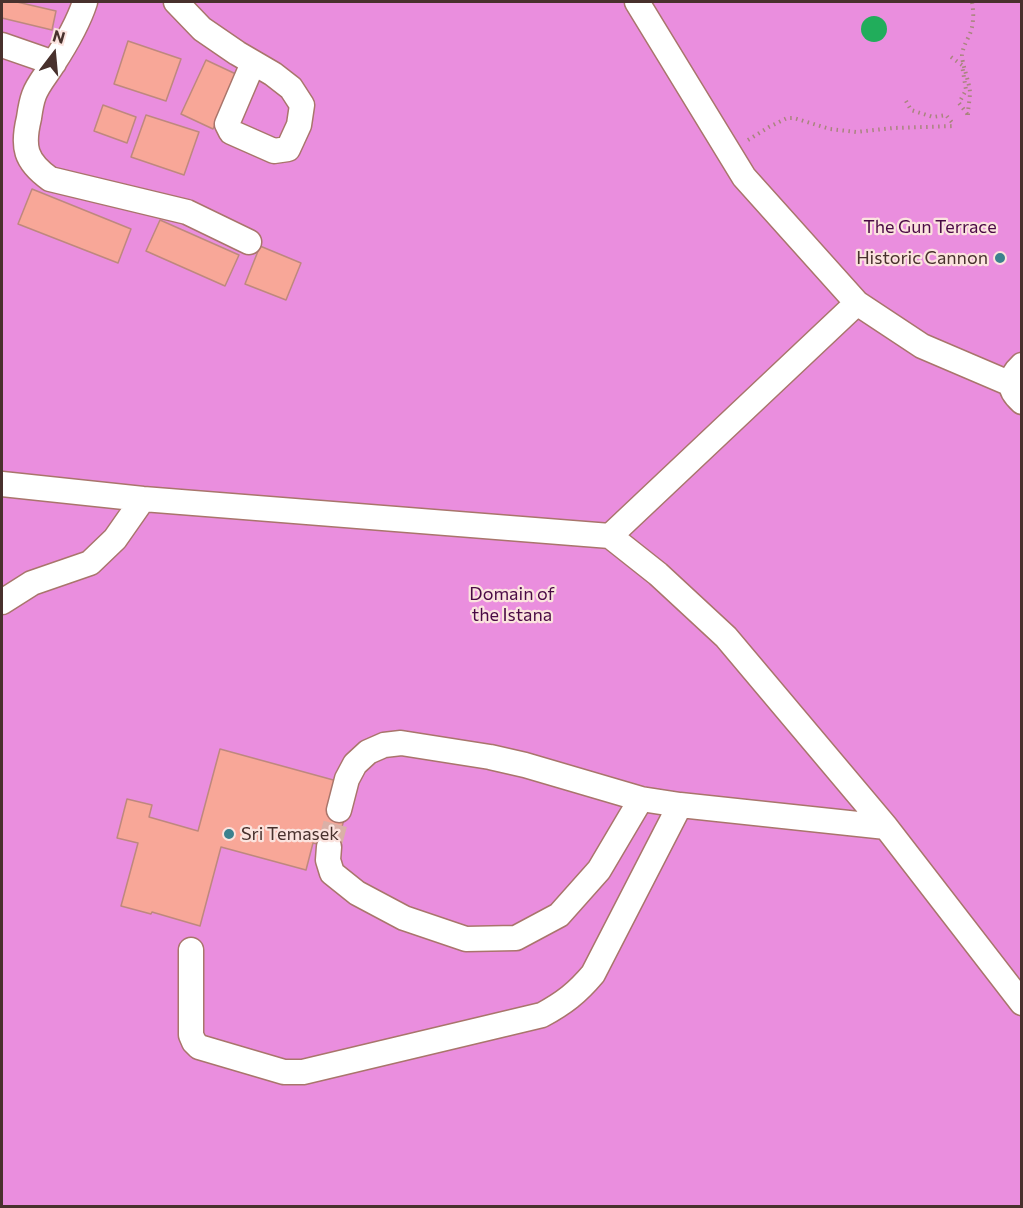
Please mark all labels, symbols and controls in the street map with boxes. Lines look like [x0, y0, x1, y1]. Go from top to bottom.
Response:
north arrow [24, 24, 84, 84]
text: N [51, 25, 67, 47]
park label: The Gun Terrace [863, 216, 997, 238]
place label: Historic Cannon [856, 247, 988, 269]
marker: Historic Cannon [993, 251, 1007, 265]
park label: Domain of the Istana [469, 583, 555, 626]
place label: Sri Temasek [241, 823, 339, 845]
marker: Sri Temasek [222, 827, 236, 841]

